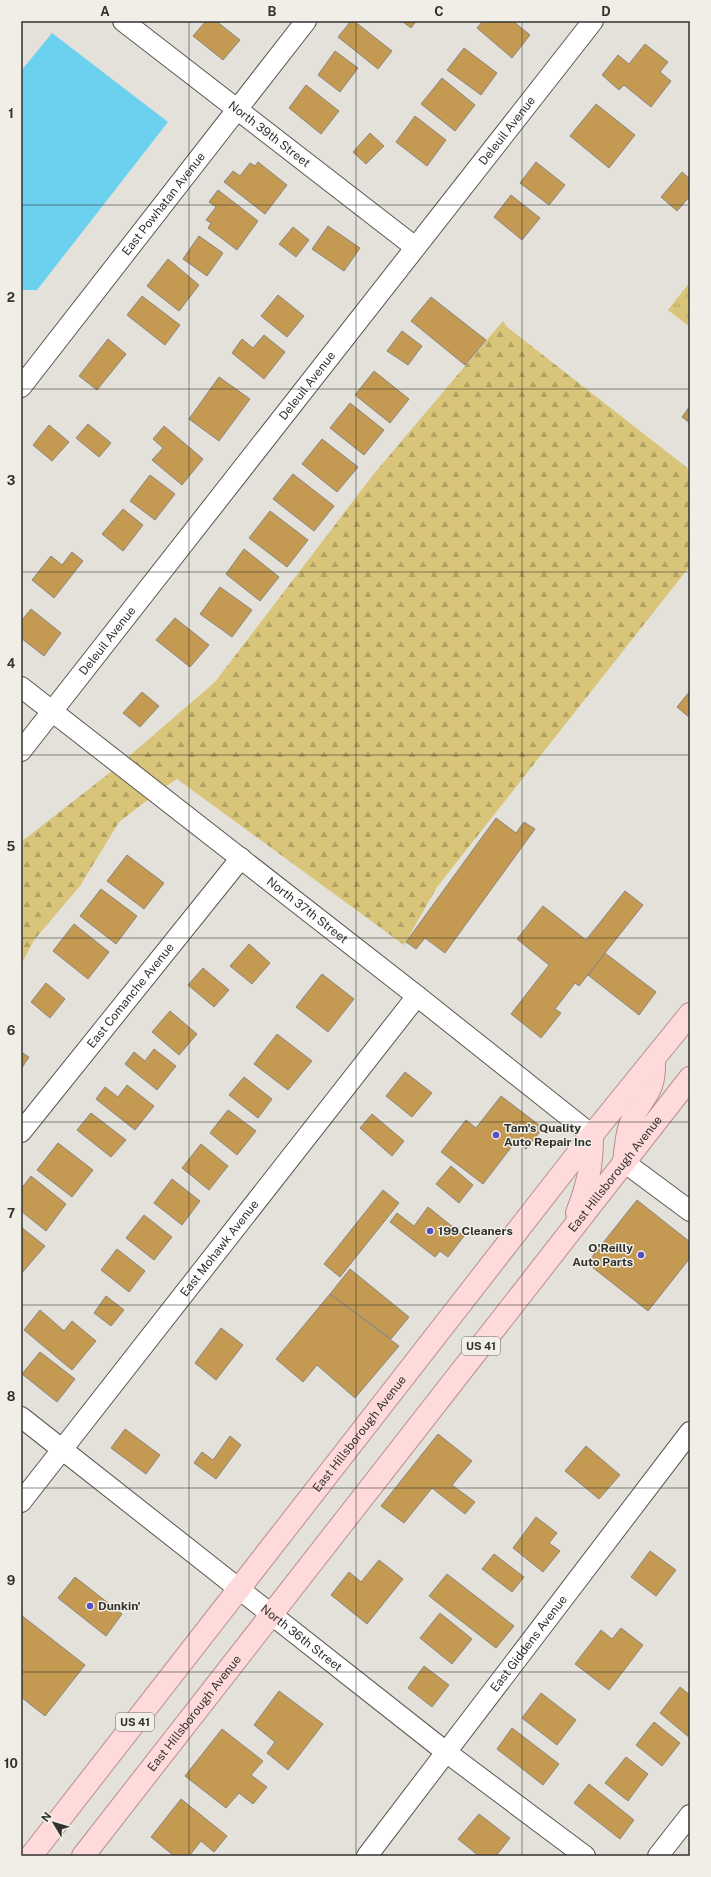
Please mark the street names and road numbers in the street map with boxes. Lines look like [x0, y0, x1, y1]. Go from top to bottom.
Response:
street label: Deleuil Avenue [476, 94, 538, 168]
street label: North 39th Street [226, 98, 313, 170]
street label: East Powhatan Avenue [119, 149, 208, 258]
street label: Deleuil Avenue [276, 349, 338, 423]
street label: Deleuil Avenue [76, 604, 139, 678]
street label: North 37th Street [264, 874, 351, 946]
street label: East Comanche Avenue [84, 940, 177, 1051]
street label: East Hillsborough Avenue [565, 1113, 665, 1235]
street label: East Mohawk Avenue [177, 1197, 262, 1299]
road number: US 41 [462, 1337, 500, 1355]
street label: East Hillsborough Avenue [310, 1373, 409, 1495]
street label: East Giddens Avenue [488, 1592, 570, 1695]
street label: North 36th Street [258, 1602, 345, 1674]
street label: East Hillsborough Avenue [145, 1652, 244, 1774]
road number: US 41 [116, 1713, 154, 1731]

